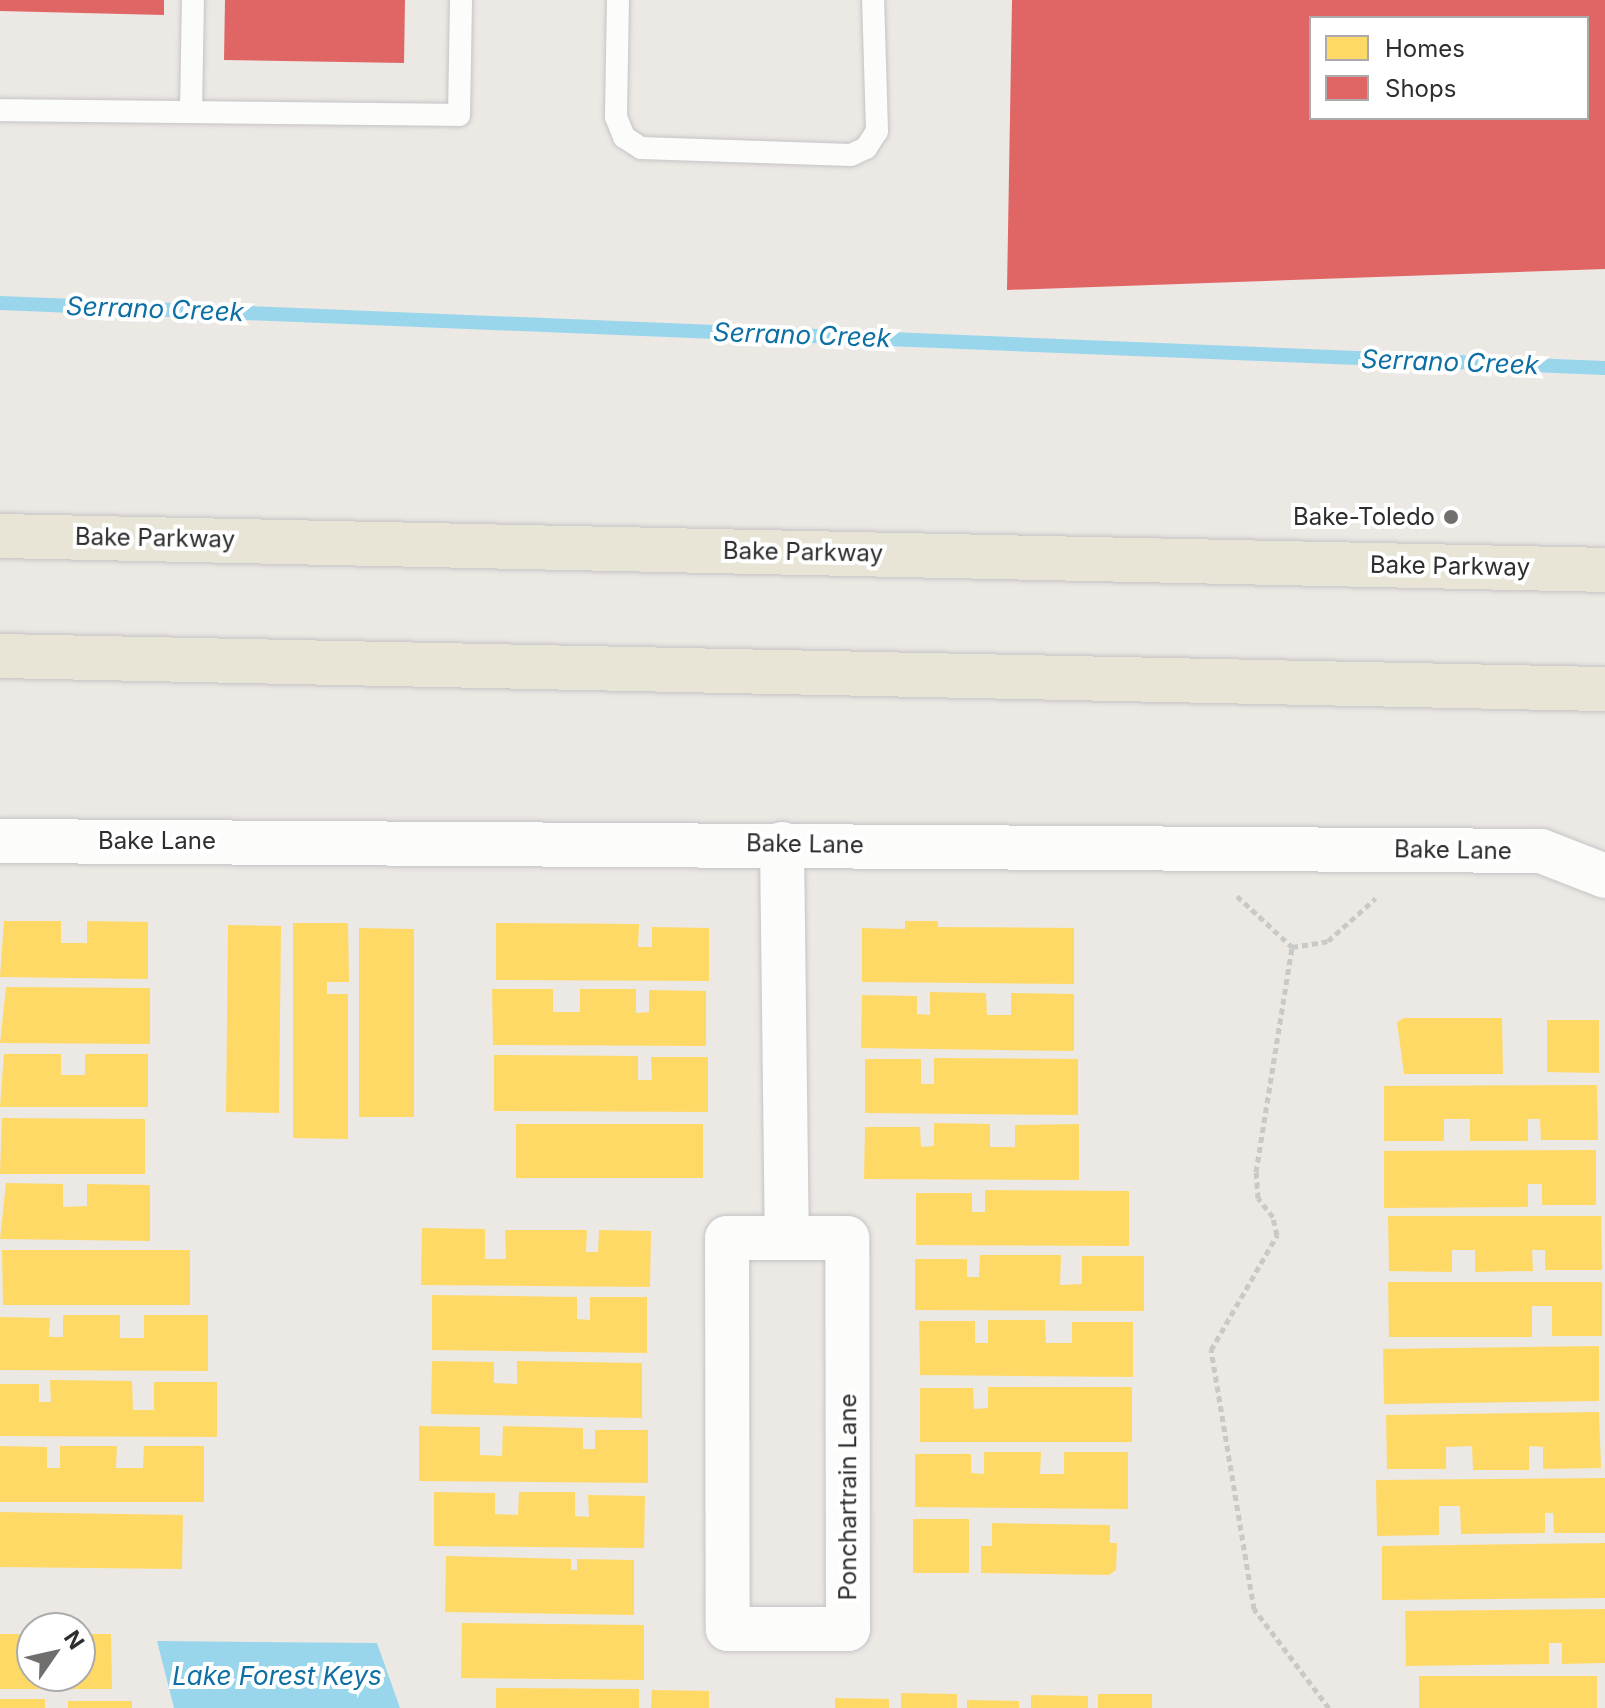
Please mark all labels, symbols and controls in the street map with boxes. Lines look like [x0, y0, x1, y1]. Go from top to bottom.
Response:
legend [1309, 16, 1589, 120]
text: Homes [1385, 34, 1465, 63]
text: Shops [1385, 74, 1456, 103]
water label: Serrano Creek [66, 290, 244, 328]
water label: Serrano Creek [713, 316, 891, 354]
water label: Serrano Creek [1361, 343, 1539, 381]
place label: Bake-Toledo [1293, 503, 1435, 531]
marker: Bake-Toledo [1442, 508, 1460, 526]
street label: Bake Parkway [75, 522, 235, 554]
street label: Bake Parkway [723, 536, 883, 568]
street label: Bake Parkway [1370, 550, 1530, 582]
street label: Bake Lane [98, 827, 216, 855]
street label: Bake Lane [746, 829, 864, 859]
street label: Bake Lane [1394, 835, 1512, 865]
street label: Ponchartrain Lane [834, 1394, 862, 1600]
north arrow [16, 1612, 96, 1692]
text: N [59, 1625, 90, 1654]
water label: Lake Forest Keys [172, 1660, 382, 1692]

